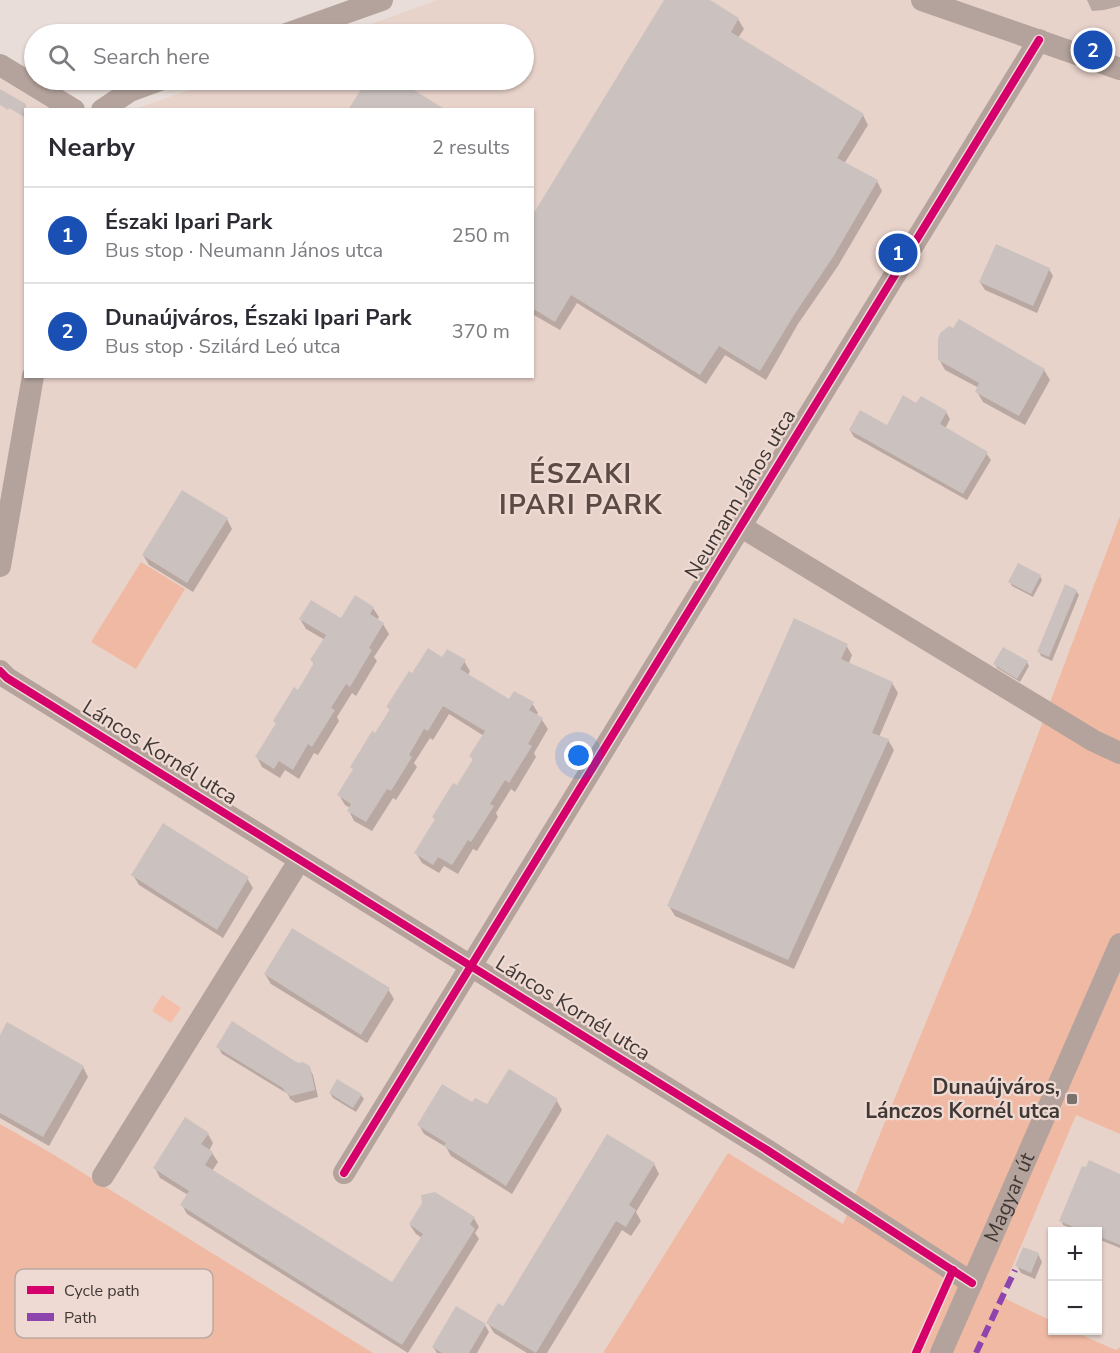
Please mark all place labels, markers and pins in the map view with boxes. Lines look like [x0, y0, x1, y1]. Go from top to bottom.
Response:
pin: 2 [1074, 28, 1112, 72]
pin: 1 [878, 230, 918, 276]
place label: Dunaújváros, Lánczos Kornél utca [865, 1073, 1060, 1125]
marker: Dunaújváros, Lánczos Kornél utca [1065, 1092, 1079, 1106]

